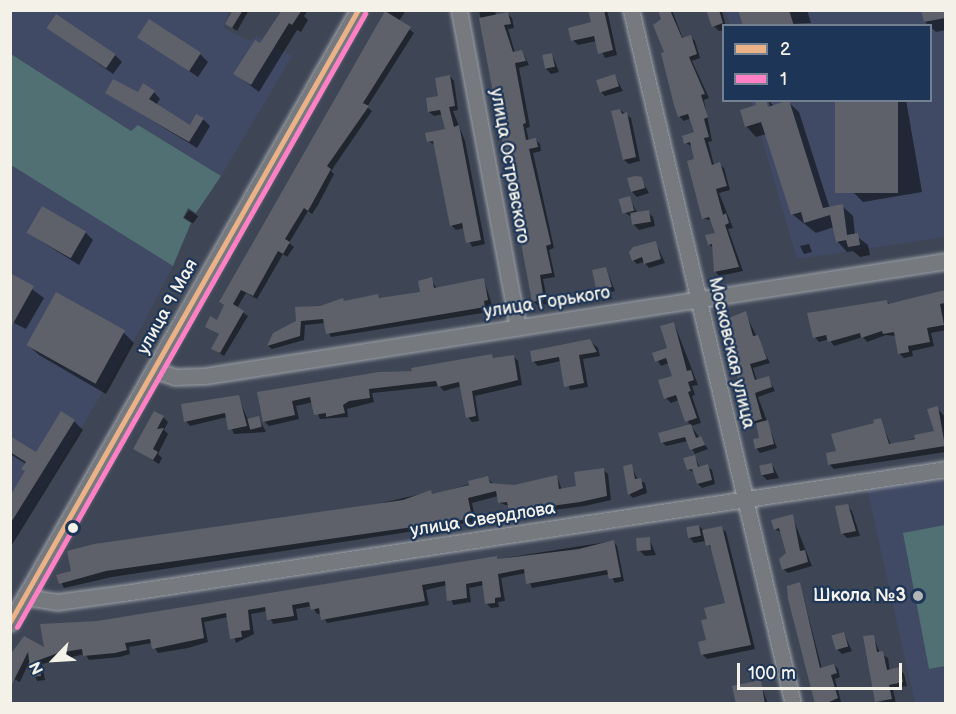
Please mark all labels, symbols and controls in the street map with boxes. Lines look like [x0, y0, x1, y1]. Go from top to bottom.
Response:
legend [722, 24, 932, 102]
text: 2 [780, 39, 791, 60]
text: 1 [780, 69, 787, 90]
street label: улица Островского [485, 87, 533, 245]
street label: улица 9 Мая [133, 256, 203, 358]
street label: Московская улица [703, 275, 759, 431]
street label: улица Горького [482, 282, 612, 324]
street label: улица Свердлова [409, 498, 557, 542]
unlabelled marker [67, 522, 79, 534]
place label: Школа №3 [813, 585, 906, 607]
marker: Школа №3 [911, 589, 925, 603]
north arrow [24, 630, 84, 690]
scale bar [740, 651, 905, 689]
text: N [26, 658, 48, 677]
text: 100 m [748, 663, 796, 684]

